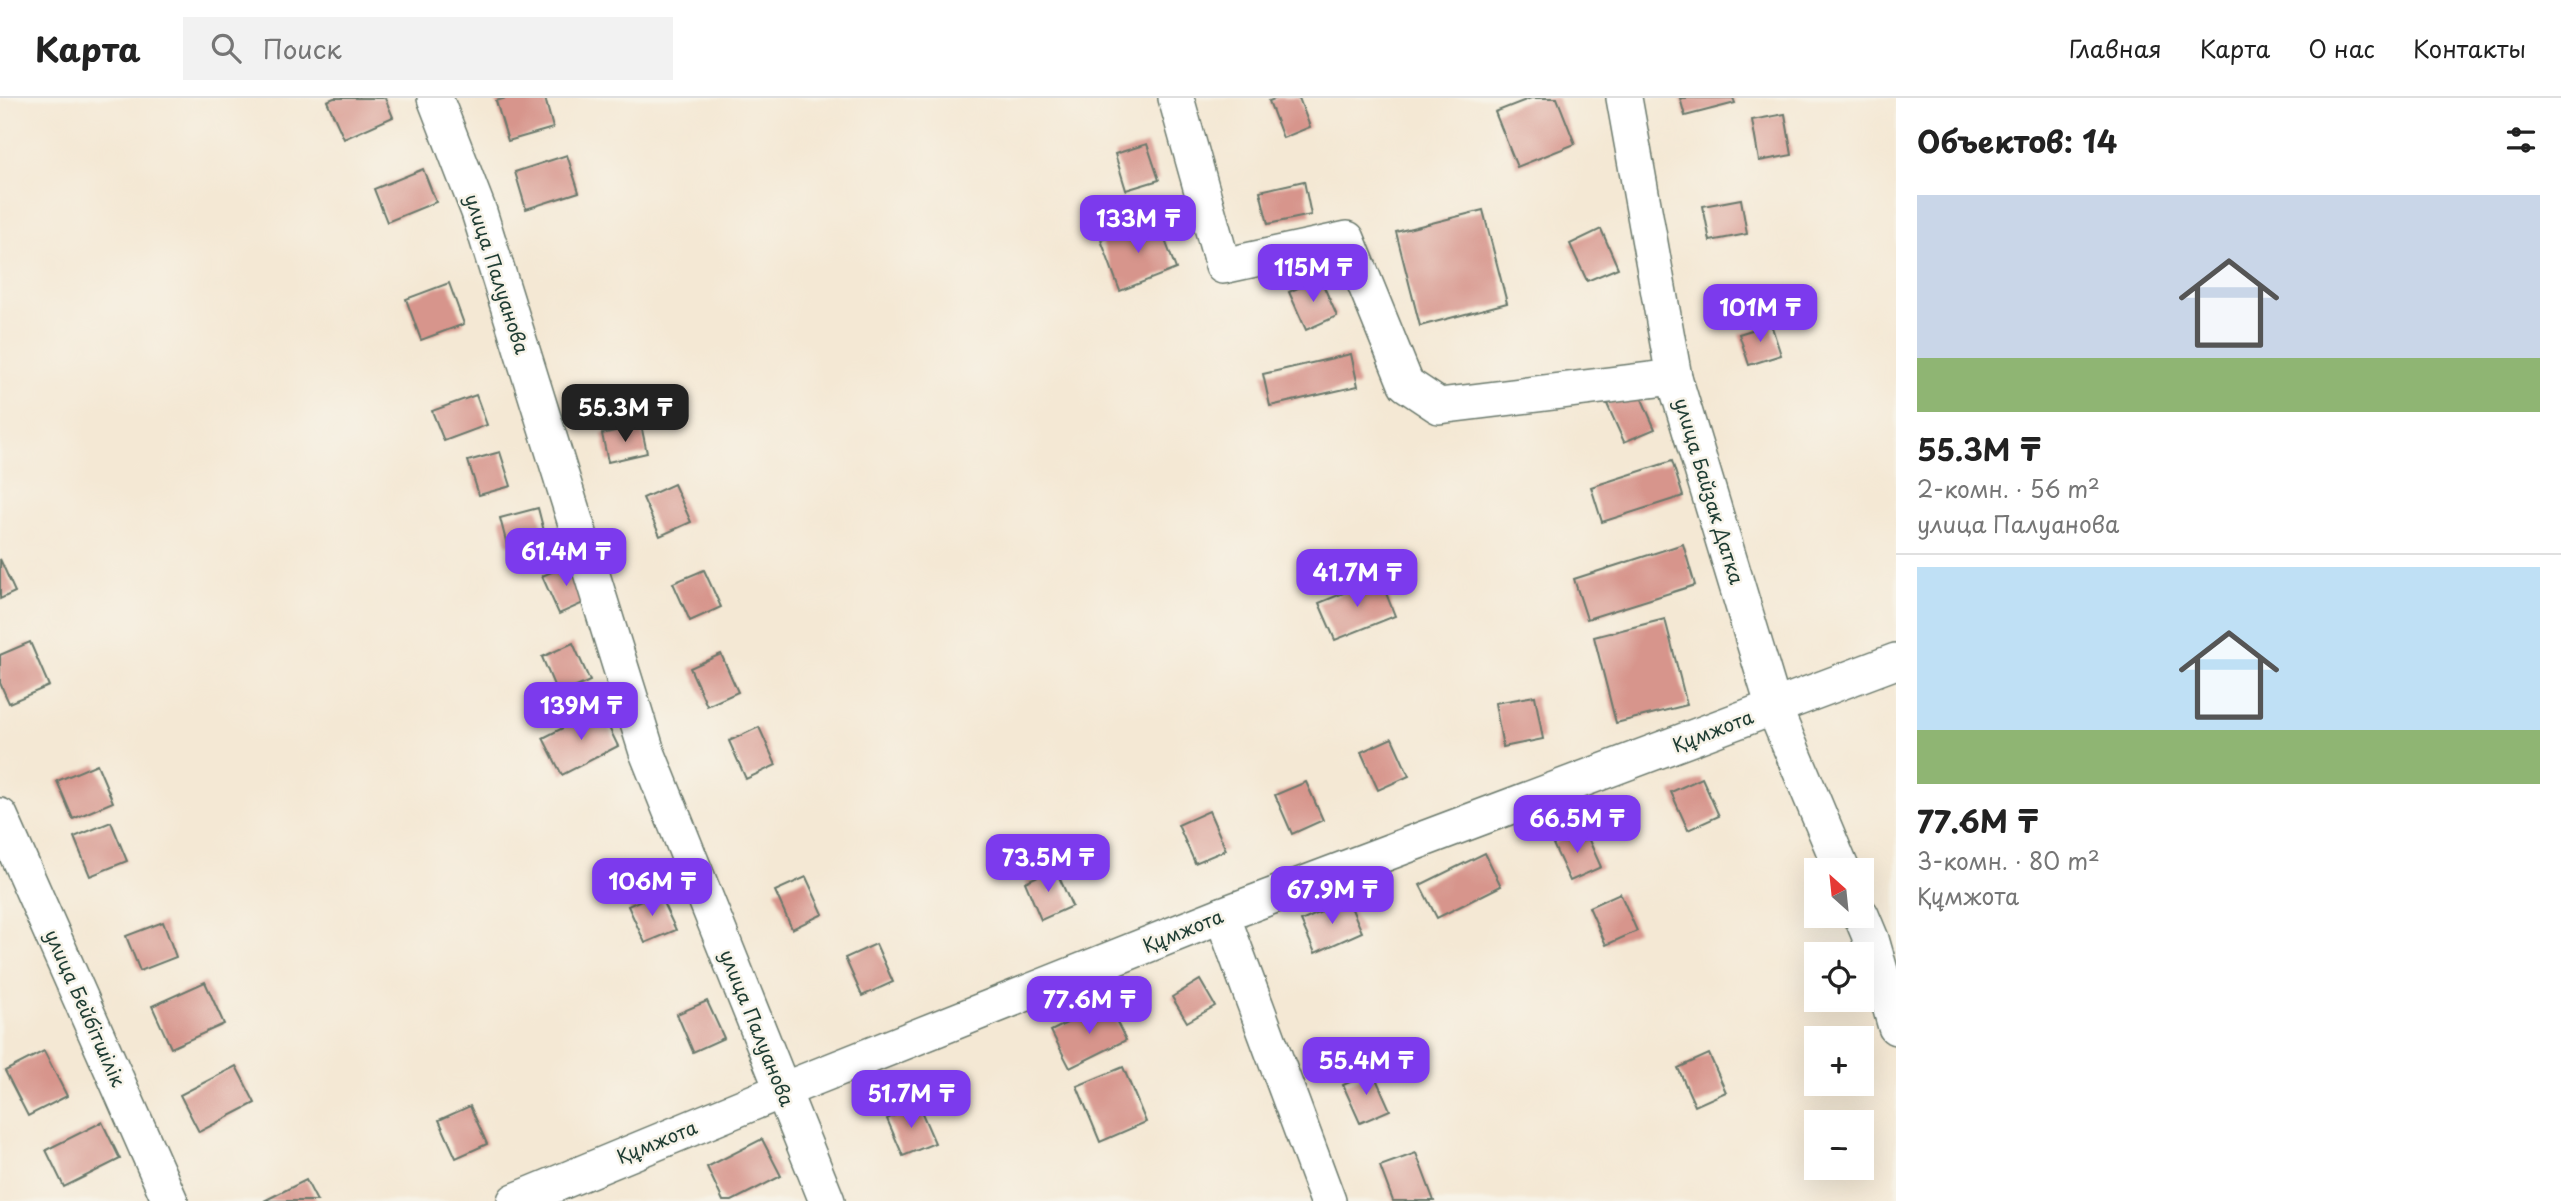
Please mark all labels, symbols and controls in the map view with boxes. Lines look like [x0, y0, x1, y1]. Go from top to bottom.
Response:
search box [183, 17, 673, 80]
text: Карта [35, 23, 141, 73]
icon: search [207, 29, 245, 67]
text: Поиск [263, 29, 342, 68]
text: Главная [2069, 30, 2162, 66]
text: Карта [2200, 30, 2270, 66]
text: О нас [2308, 30, 2375, 66]
text: Контакты [2413, 30, 2526, 66]
text: Объектов: 14 [1917, 118, 2117, 163]
icon: filters [2502, 121, 2540, 159]
street label: улица Палуанова [459, 190, 537, 358]
pin: 133M ₸ [1081, 195, 1195, 255]
text: 133M ₸ [1096, 200, 1180, 235]
icon: home [2166, 240, 2292, 366]
pin: 115M ₸ [1256, 244, 1370, 304]
text: 115M ₸ [1274, 249, 1352, 284]
pin: 101M ₸ [1703, 285, 1817, 344]
text: 101M ₸ [1719, 289, 1801, 324]
pin: 55.3M ₸ [560, 384, 690, 444]
text: 55.3M ₸ [578, 389, 672, 424]
street label: улица Байзак Датка [1668, 394, 1752, 587]
text: 55.3M ₸ [1917, 426, 2040, 471]
text: 2-комн. · 56 m² [1917, 471, 2100, 506]
text: улица Палуанова [1917, 506, 2119, 541]
pin: 61.4M ₸ [501, 528, 631, 588]
text: 61.4M ₸ [521, 533, 611, 568]
pin: 41.7M ₸ [1292, 550, 1422, 609]
text: 41.7M ₸ [1312, 554, 1402, 589]
icon: home [2166, 612, 2292, 738]
pin: 139M ₸ [524, 682, 638, 742]
text: 139M ₸ [540, 687, 622, 722]
street label: Құмжота [1668, 702, 1757, 758]
pin: 66.5M ₸ [1512, 796, 1642, 855]
text: 77.6M ₸ [1917, 798, 2038, 843]
text: 66.5M ₸ [1530, 800, 1624, 835]
pin: 73.5M ₸ [983, 834, 1113, 894]
text: 73.5M ₸ [1002, 839, 1094, 874]
text: 3-комн. · 80 m² [1917, 843, 2100, 878]
pin: 106M ₸ [595, 858, 709, 918]
north arrow [1804, 858, 1874, 928]
map controls [1804, 858, 1874, 1180]
text: 106M ₸ [608, 863, 696, 898]
pin: 67.9M ₸ [1267, 866, 1397, 926]
text: 67.9M ₸ [1287, 871, 1377, 906]
text: Құмжота [1917, 878, 2019, 913]
street label: Құмжота [1138, 901, 1227, 959]
street label: улица Бейбітшілік [39, 924, 133, 1091]
button: locate [1804, 942, 1874, 1012]
street label: улица Палуанова [714, 945, 802, 1110]
pin: 77.6M ₸ [1024, 976, 1154, 1036]
text: 77.6M ₸ [1043, 981, 1135, 1016]
button: + [1804, 1026, 1874, 1096]
pin: 55.4M ₸ [1301, 1038, 1431, 1097]
text: 55.4M ₸ [1319, 1042, 1413, 1077]
pin: 51.7M ₸ [846, 1070, 976, 1130]
text: 51.7M ₸ [868, 1075, 954, 1110]
button: − [1804, 1110, 1874, 1180]
street label: Құмжота [612, 1112, 701, 1170]

